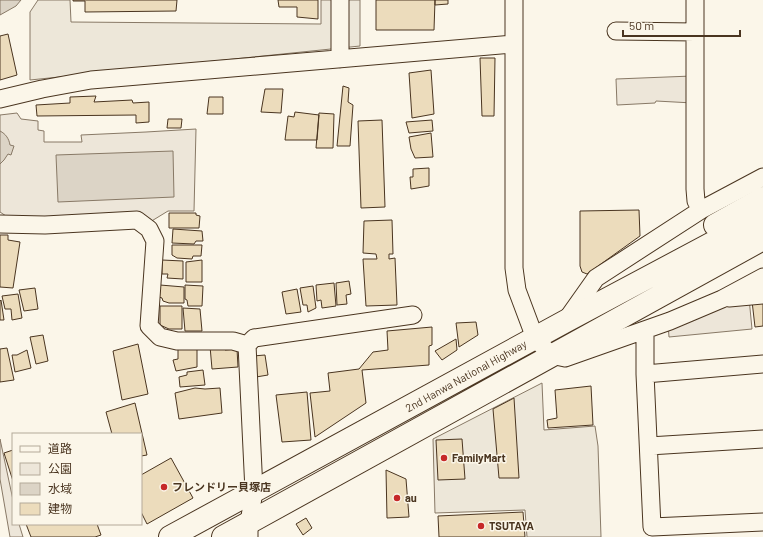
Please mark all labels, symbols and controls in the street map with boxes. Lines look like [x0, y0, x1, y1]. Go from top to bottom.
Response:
scale bar [623, 12, 740, 38]
text: 50 m [629, 18, 654, 32]
street label: 2nd Hanwa National Highway [403, 337, 529, 414]
legend [12, 433, 142, 525]
text: 道路 [48, 441, 72, 455]
place label: FamilyMart [452, 451, 506, 464]
marker: FamilyMart [439, 453, 449, 463]
text: 公園 [48, 461, 72, 475]
place label: フレンドリー貝塚店 [172, 480, 271, 493]
text: 水域 [48, 481, 72, 495]
marker: フレンドリー貝塚店 [159, 482, 169, 492]
place label: au [405, 491, 417, 504]
marker: au [392, 493, 402, 503]
text: 建物 [48, 501, 72, 515]
place label: TSUTAYA [489, 519, 534, 532]
marker: TSUTAYA [476, 521, 486, 531]

